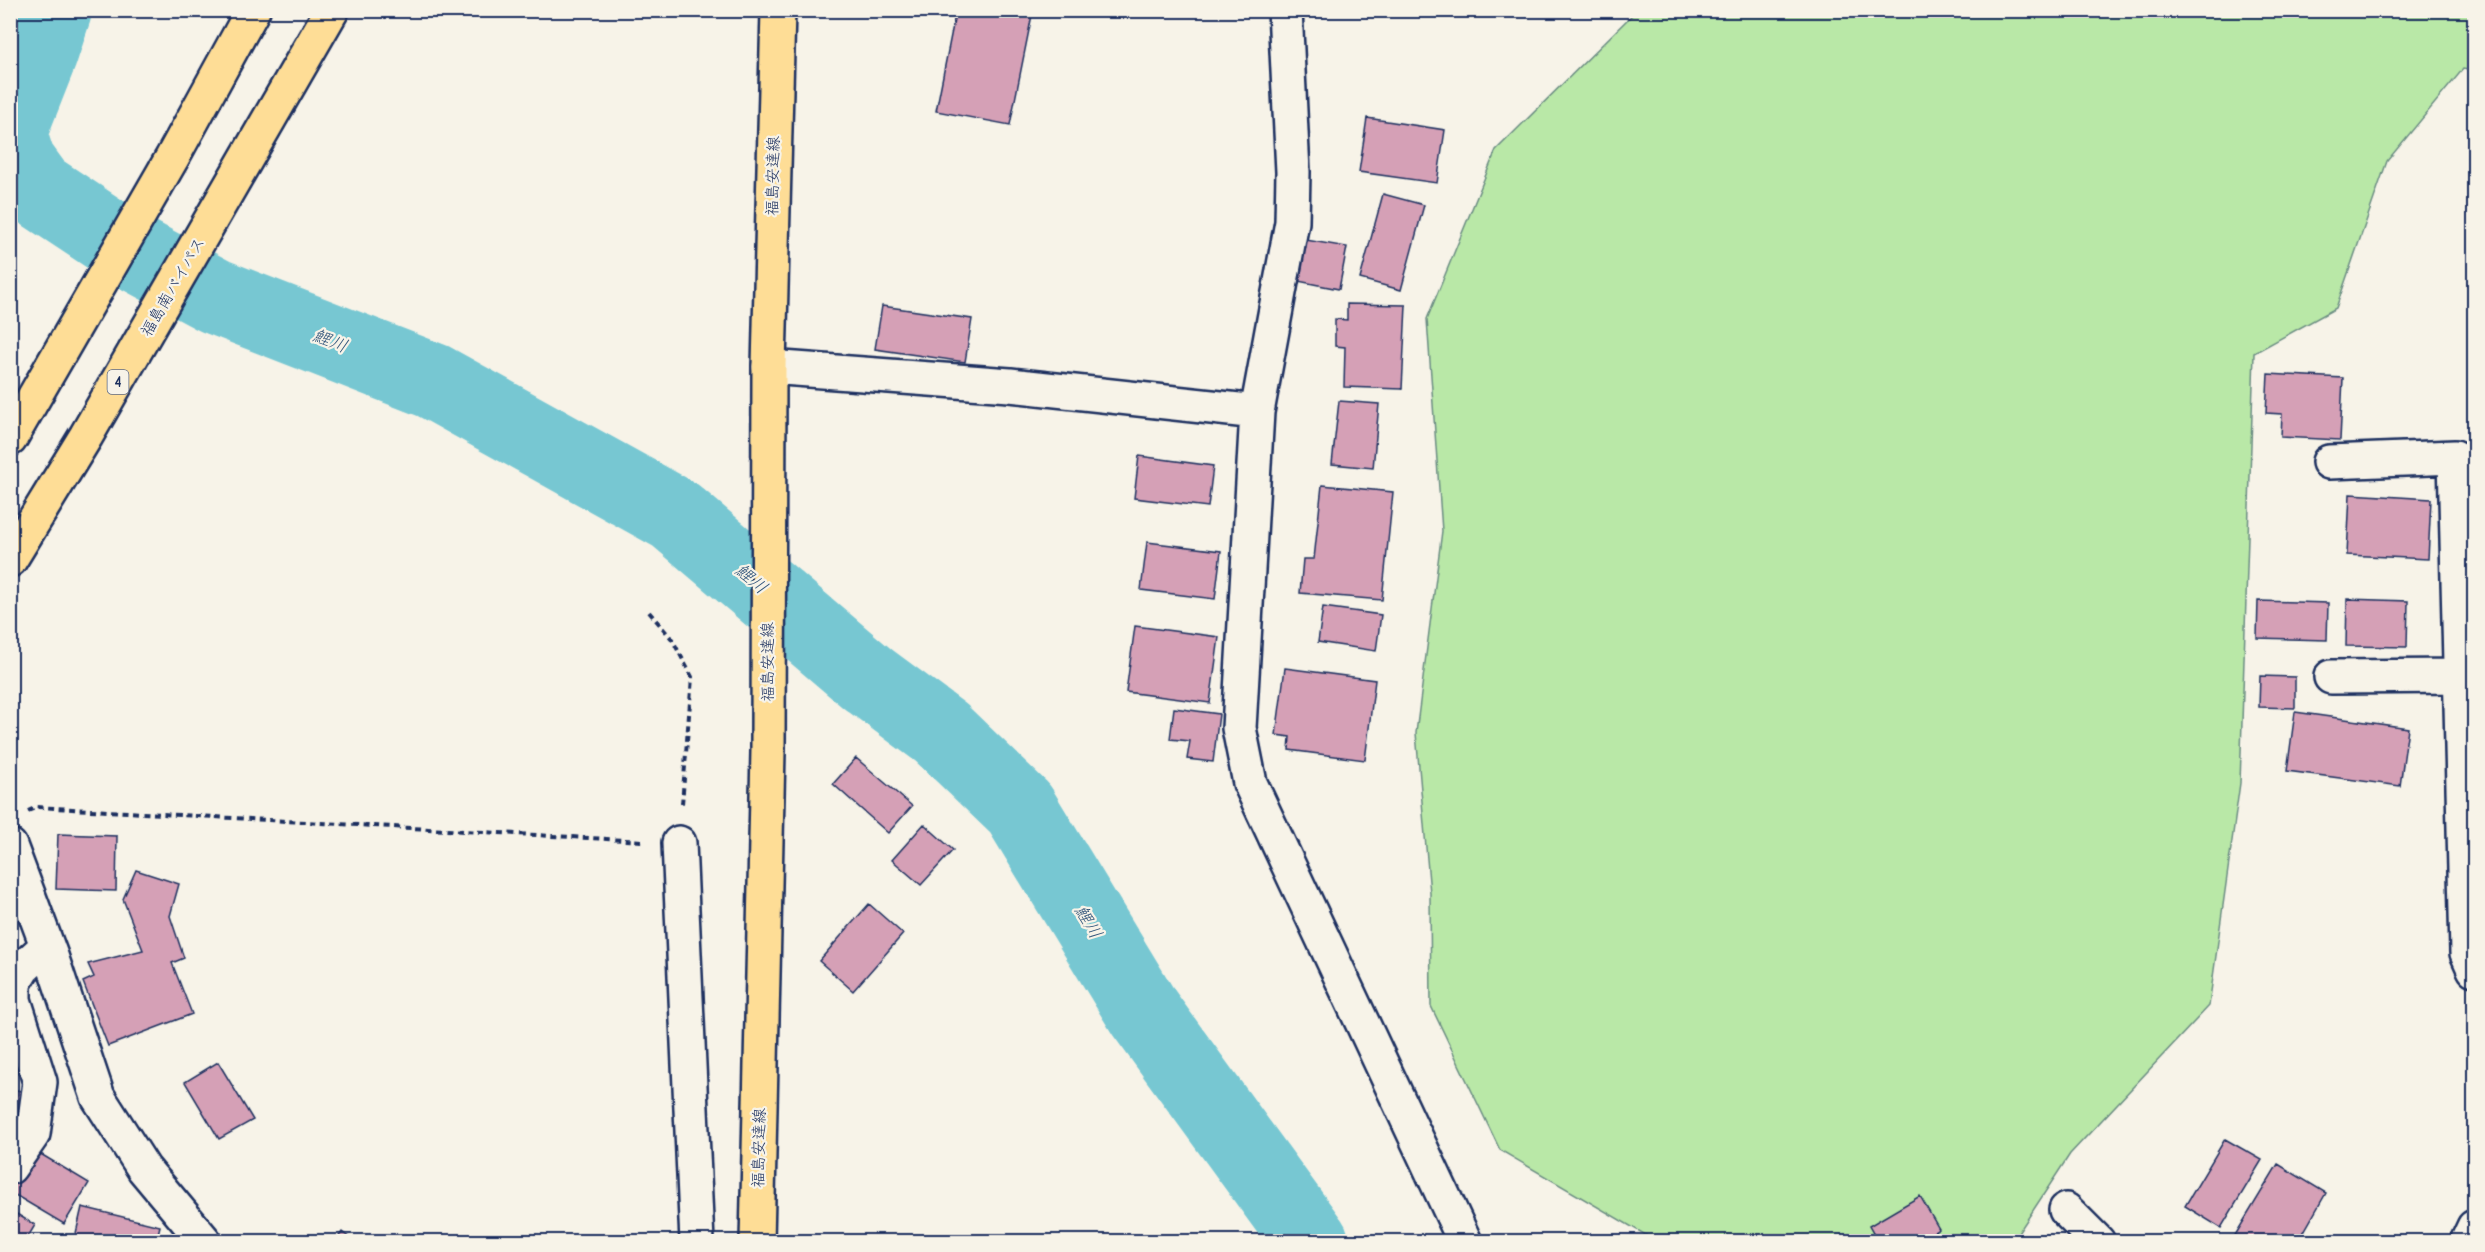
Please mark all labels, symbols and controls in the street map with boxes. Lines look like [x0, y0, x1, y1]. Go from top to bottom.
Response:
street label: 福島安達線 [763, 136, 783, 216]
street label: 福島南バイパス [137, 234, 209, 340]
water label: 鯉川 [309, 325, 351, 357]
road number: 4 [108, 370, 128, 394]
water label: 鯉川 [730, 559, 772, 599]
street label: 福島安達線 [759, 622, 777, 702]
water label: 鯉川 [1070, 901, 1106, 943]
street label: 福島安達線 [749, 1108, 769, 1188]

